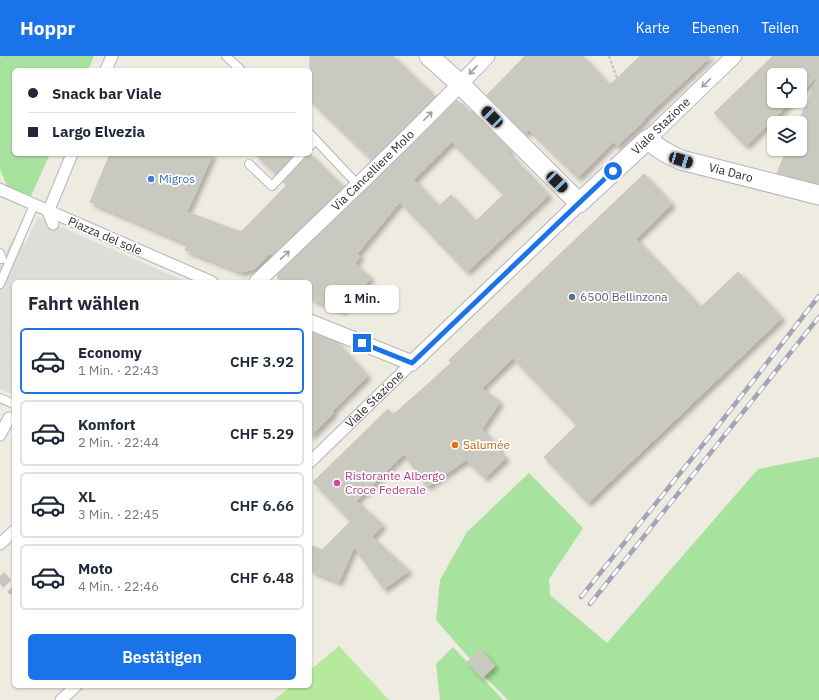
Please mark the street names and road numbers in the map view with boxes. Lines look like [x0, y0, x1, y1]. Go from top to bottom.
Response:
street label: Viale Stazione [628, 94, 693, 157]
street label: Via Cancelliere Molo [328, 126, 417, 214]
street label: Via Daro [707, 159, 755, 185]
street label: Piazza del sole [66, 213, 145, 258]
street label: Viale Stazione [342, 367, 407, 431]

